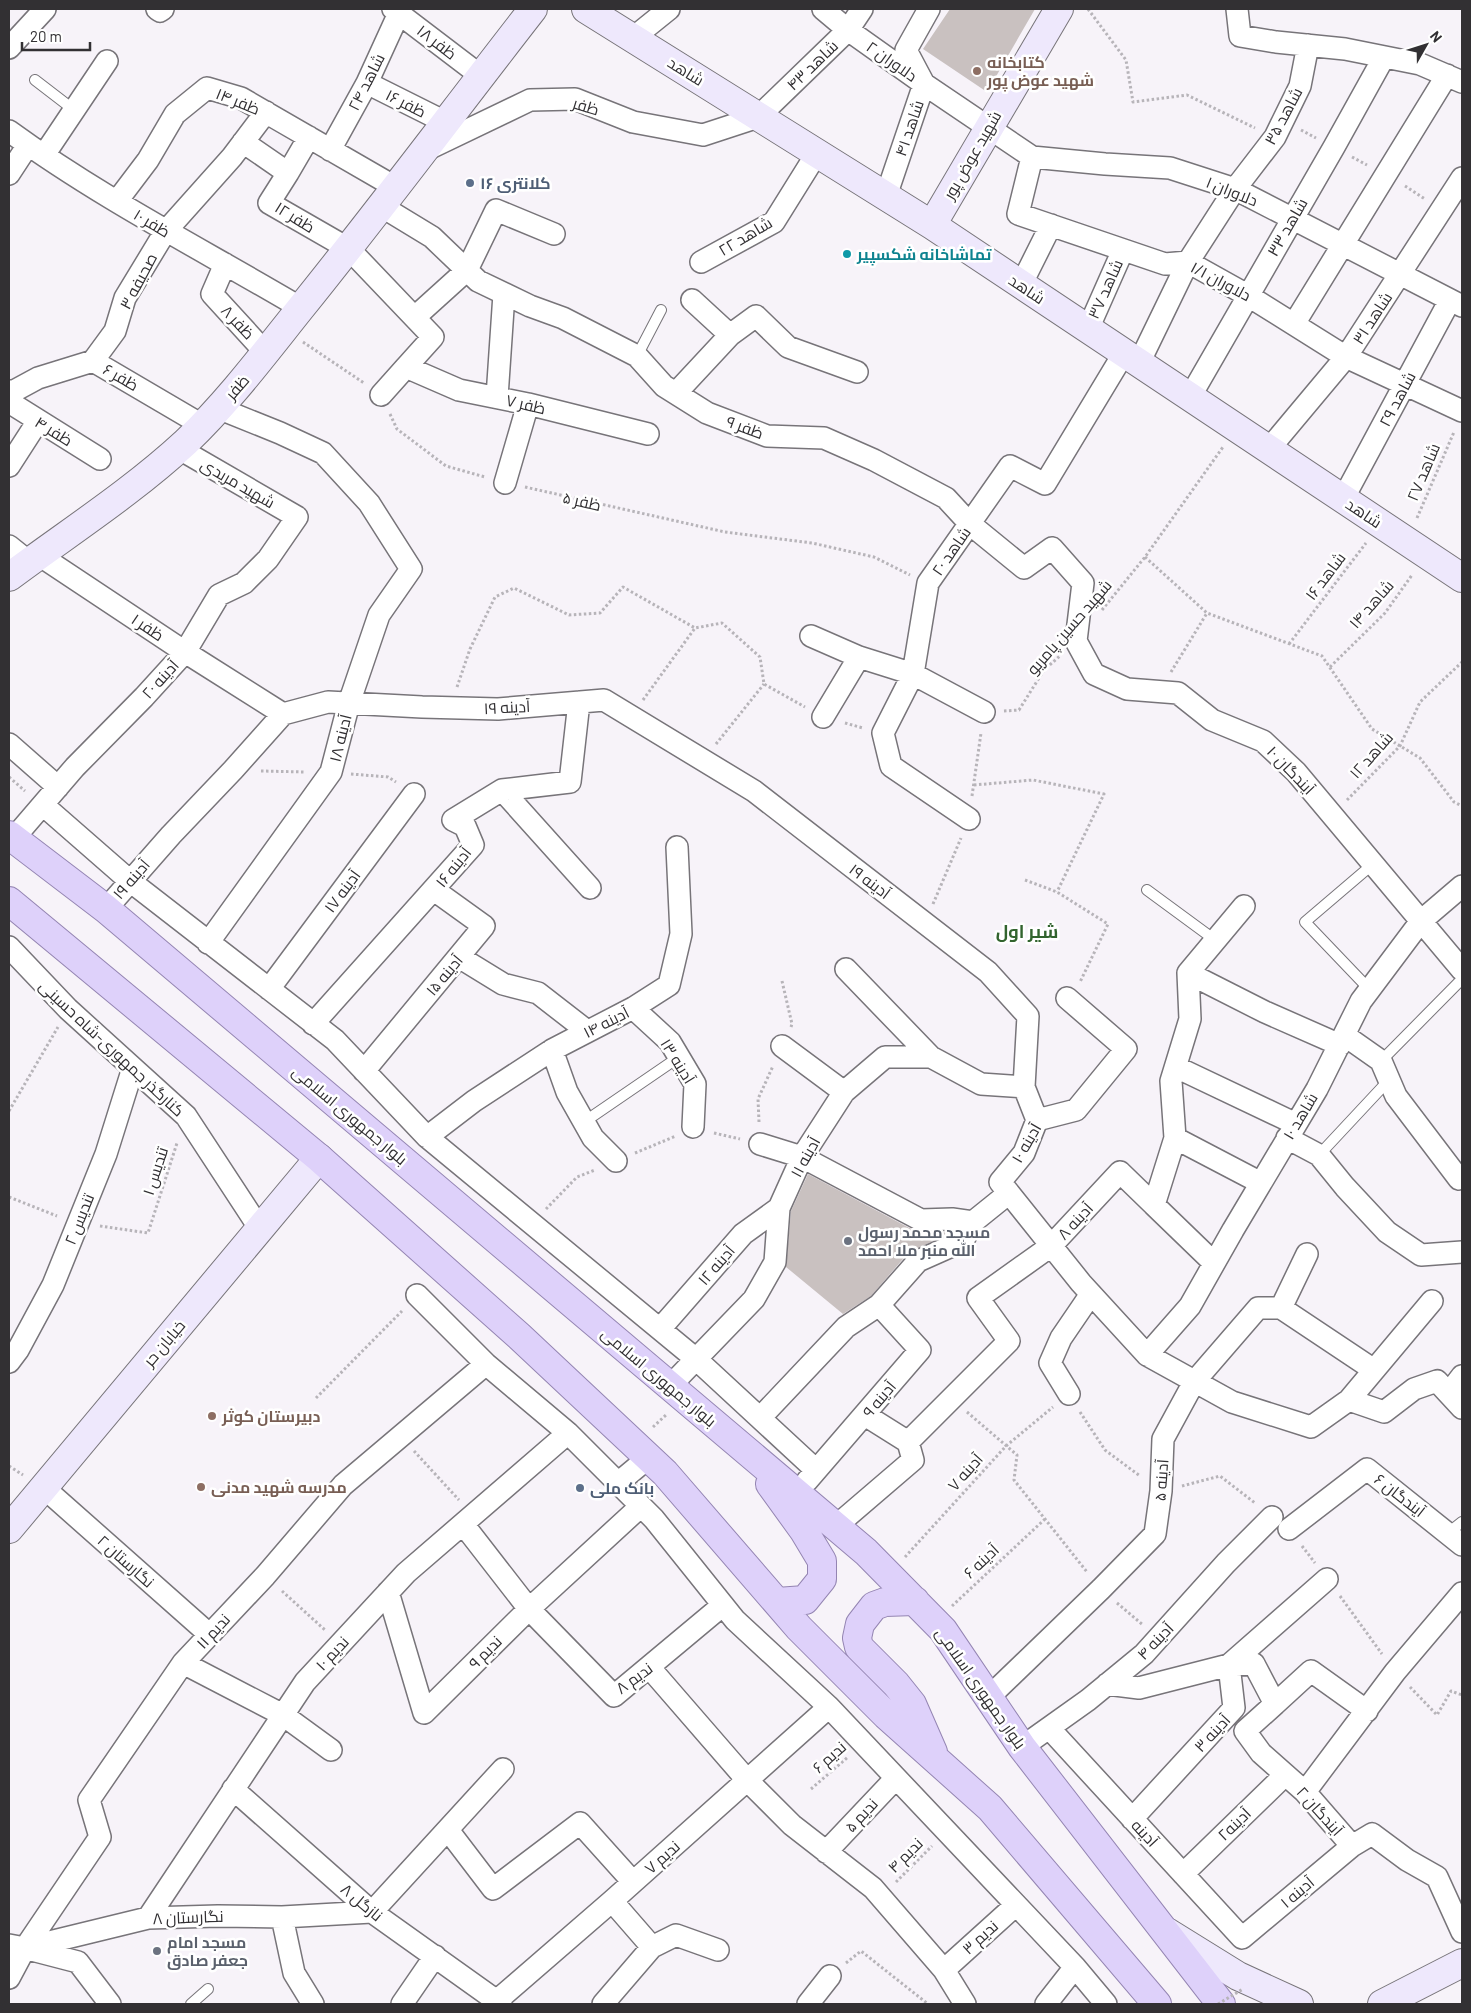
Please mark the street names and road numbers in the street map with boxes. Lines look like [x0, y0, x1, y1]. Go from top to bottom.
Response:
street label: ظفر ۱۸ [413, 20, 461, 64]
street label: شاهد ۴۳ [782, 36, 841, 94]
street label: دلاوران ۲ [862, 36, 921, 87]
street label: شاهد ۲۴ [343, 50, 388, 113]
street label: شاهد [665, 52, 708, 89]
street label: ظفر ۱۴ [213, 83, 263, 119]
street label: ظفر ۱۶ [382, 84, 430, 122]
street label: شاهد ۳۵ [1260, 84, 1306, 148]
street label: ظفر [569, 92, 602, 119]
street label: شاهد ۴۱ [890, 97, 927, 158]
street label: شهید عوض پور [938, 107, 1007, 205]
street label: دلاوران ۱ [1203, 172, 1261, 211]
street label: شاهد ۳۳ [1262, 194, 1311, 259]
street label: ظفر ۱۲ [271, 197, 319, 237]
street label: ظفر ۱۰ [130, 204, 174, 242]
street label: شاهد ۲۲ [714, 212, 775, 259]
street label: صحیفه ۳ [115, 249, 161, 313]
street label: شاهد ۳۷ [1083, 256, 1126, 322]
street label: دلاوران ۱/۱ [1187, 257, 1255, 306]
street label: شاهد [1006, 270, 1049, 307]
street label: شاهد ۳۱ [1348, 288, 1395, 347]
street label: ظفر ۸ [217, 301, 259, 343]
street label: ظفر ۶ [100, 359, 142, 395]
street label: شاهد ۲۹ [1374, 368, 1419, 429]
street label: ظفر [220, 370, 253, 404]
street label: ظفر ۷ [504, 390, 548, 418]
street label: ظفر ۹ [724, 411, 766, 443]
street label: ظفر ۴ [31, 412, 77, 450]
street label: شاهد ۲۷ [1402, 440, 1443, 504]
street label: شهید مریدی [197, 454, 279, 513]
street label: ظفر ۵ [561, 487, 603, 515]
street label: شاهد [1343, 494, 1386, 531]
street label: شاهد ۲۰ [927, 523, 974, 579]
street label: شاهد ۱۶ [1300, 548, 1349, 603]
street label: شهید حسین پامریو [1022, 575, 1117, 680]
street label: شاهد ۱۴ [1344, 576, 1397, 632]
street label: ظفر ۱ [128, 609, 168, 645]
street label: آدینه ۲۰ [137, 655, 183, 703]
street label: آدینه ۱۹ [483, 696, 532, 718]
street label: آدینه ۱۸ [324, 711, 356, 764]
street label: شاهد ۱۲ [1345, 728, 1396, 782]
street label: آیندگان ۱۰ [1262, 741, 1320, 800]
street label: آدینه ۱۶ [431, 842, 476, 891]
street label: آدینه ۱۹ [108, 854, 154, 903]
street label: آدینه ۱۹ [845, 859, 895, 903]
street label: آدینه ۱۷ [319, 865, 365, 916]
street label: آدینه ۱۵ [421, 950, 467, 999]
street label: کنارگذر جمهوری-شاه حسینی [34, 975, 189, 1121]
street label: آدینه ۱۴ [580, 1002, 633, 1042]
street label: آدینه ۱۳ [656, 1035, 700, 1088]
street label: بلوار جمهوری اسلامی [288, 1061, 412, 1170]
street label: شاهد ۱۰ [1278, 1089, 1321, 1143]
street label: آدینه ۱۰ [1007, 1119, 1046, 1166]
street label: آدینه ۱۱ [786, 1133, 825, 1181]
street label: تندیس ۱ [138, 1143, 173, 1198]
street label: تندیس ۲ [60, 1190, 99, 1248]
street label: آدینه ۸ [1053, 1198, 1098, 1244]
street label: آدینه ۱۲ [693, 1240, 739, 1289]
street label: خیابان حر [138, 1316, 190, 1372]
street label: بلوار جمهوری اسلامی [597, 1323, 721, 1432]
street label: آدینه ۹ [858, 1376, 901, 1421]
street label: آدینه ۷ [943, 1449, 987, 1495]
street label: آدینه ۵ [1150, 1458, 1172, 1502]
street label: آیندگان ۶ [1370, 1469, 1430, 1522]
street label: نگارستان ۲ [93, 1530, 159, 1592]
street label: آدینه ۶ [959, 1539, 1003, 1582]
street label: ندیم ۱۱ [192, 1609, 236, 1654]
street label: آدینه ۴ [1132, 1618, 1178, 1664]
street label: بلوار جمهوری اسلامی [931, 1623, 1031, 1753]
street label: ندیم ۹ [464, 1631, 507, 1674]
street label: ندیم ۱۰ [311, 1632, 354, 1676]
street label: ندیم ۸ [612, 1658, 658, 1700]
street label: آدینه ۳ [1190, 1709, 1235, 1756]
street label: ندیم ۶ [808, 1737, 851, 1779]
street label: آیندگان ۲ [1292, 1782, 1348, 1841]
street label: ندیم ۵ [840, 1794, 883, 1838]
street label: آدینه۲ [1213, 1803, 1255, 1845]
street label: آدینه [1127, 1815, 1163, 1851]
street label: ندیم ۴ [883, 1833, 928, 1878]
street label: ندیم ۷ [640, 1836, 685, 1880]
street label: آدینه ۱ [1276, 1872, 1319, 1912]
street label: نازگل ۸ [336, 1879, 387, 1926]
street label: نگارستان ۸ [152, 1906, 224, 1929]
street label: ندیم ۳ [958, 1916, 1004, 1960]

